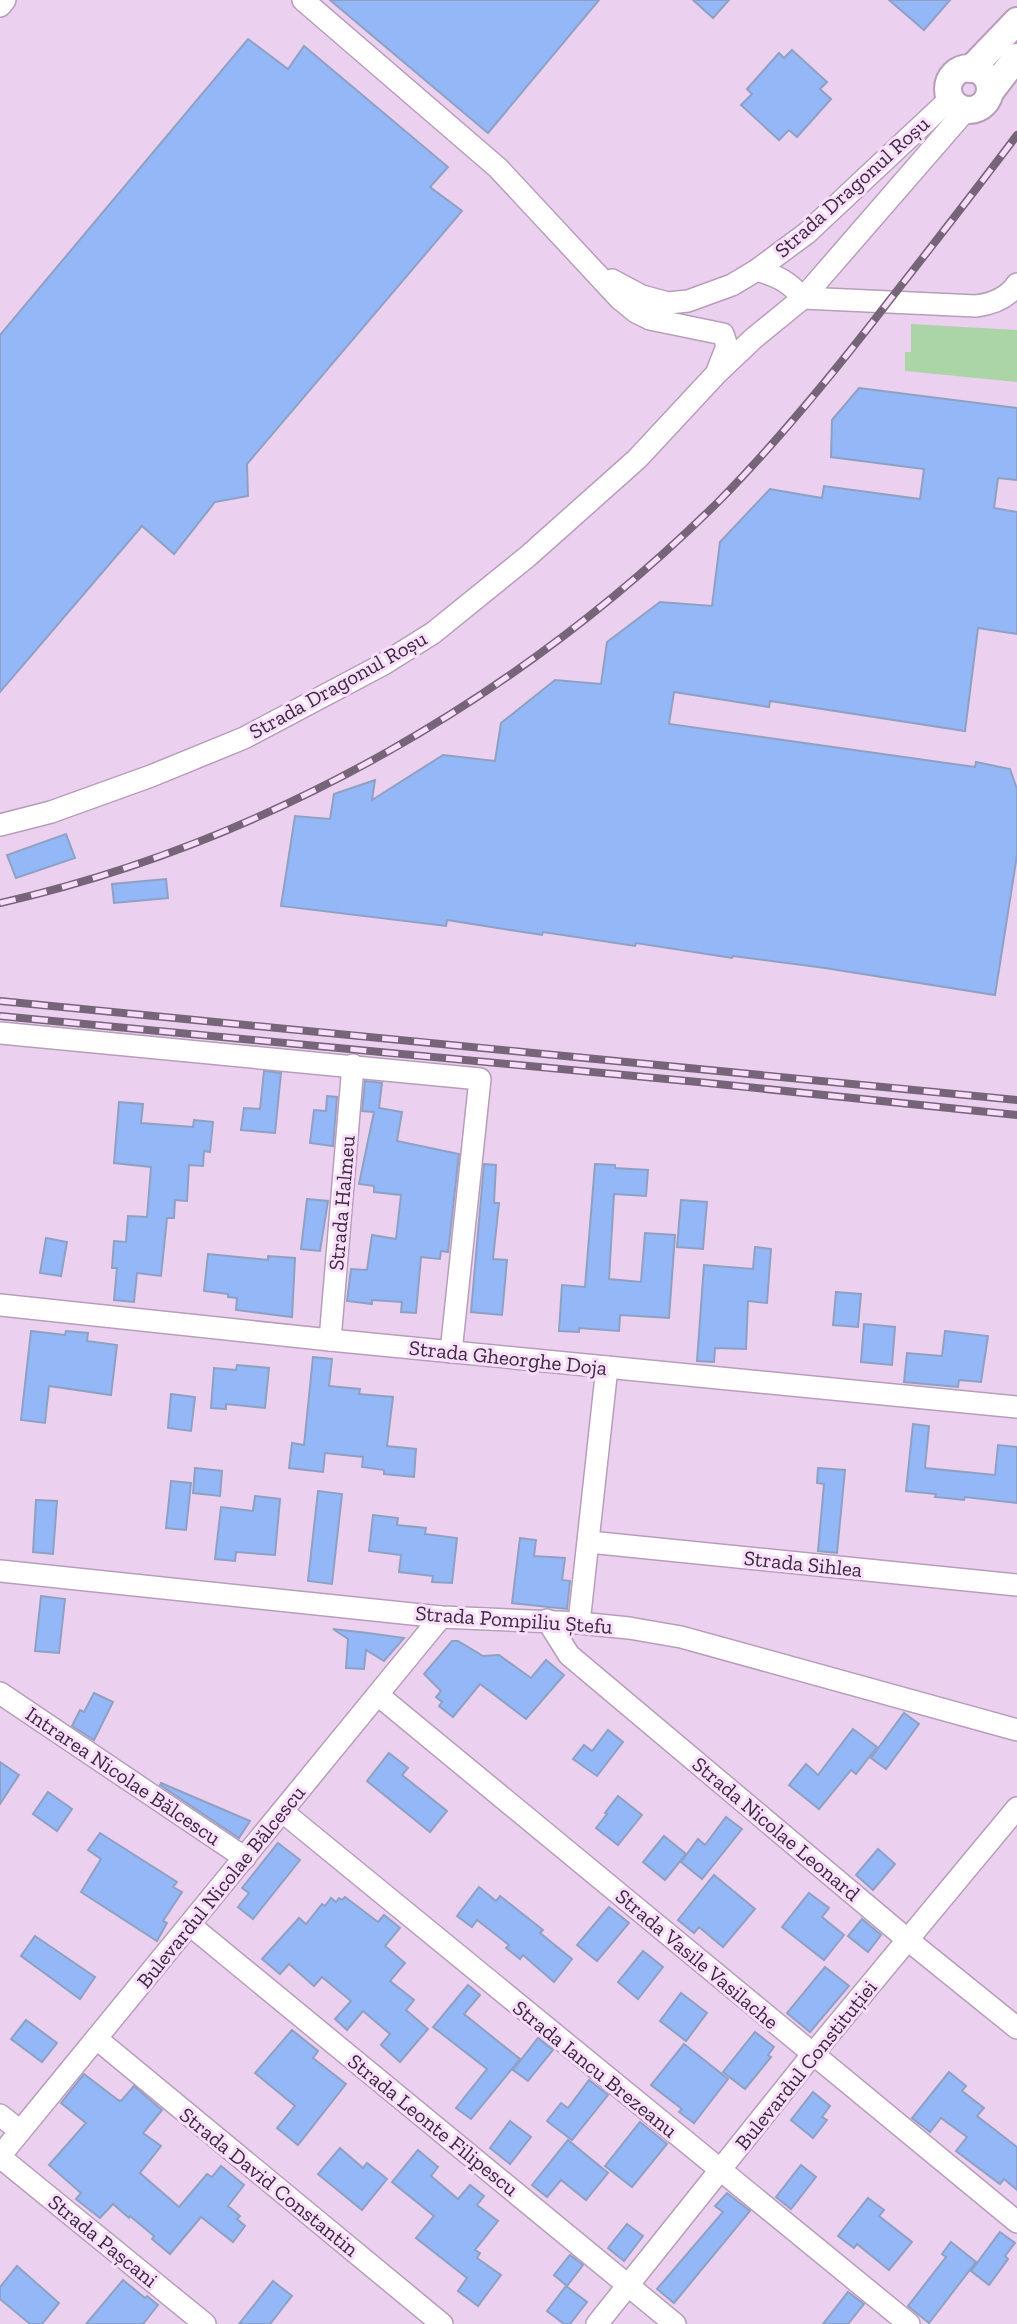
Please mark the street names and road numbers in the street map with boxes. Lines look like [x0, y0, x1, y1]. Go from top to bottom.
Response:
street label: Strada Dragonul Roșu [769, 111, 934, 263]
street label: Strada Dragonul Roșu [245, 625, 431, 744]
street label: Strada Halmeu [323, 1134, 360, 1272]
street label: Strada Gheorghe Doja [408, 1335, 608, 1381]
street label: Strada Sihlea [743, 1545, 863, 1582]
street label: Strada Pompiliu Ștefu [415, 1600, 614, 1639]
street label: Intrarea Nicolae Bălcescu [21, 1701, 226, 1850]
street label: Strada Nicolae Leonard [688, 1751, 865, 1906]
street label: Bulevardul Nicolae Bălcescu [131, 1780, 310, 1993]
street label: Strada Vasile Vasilache [611, 1883, 784, 2034]
street label: Bulevardul Constituției [729, 1975, 882, 2155]
street label: Strada Iancu Brezeanu [508, 1995, 683, 2143]
street label: Strada Leonte Filipescu [343, 2048, 524, 2201]
street label: Strada David Constantin [175, 2102, 364, 2261]
street label: Strada Pașcani [44, 2189, 163, 2292]

